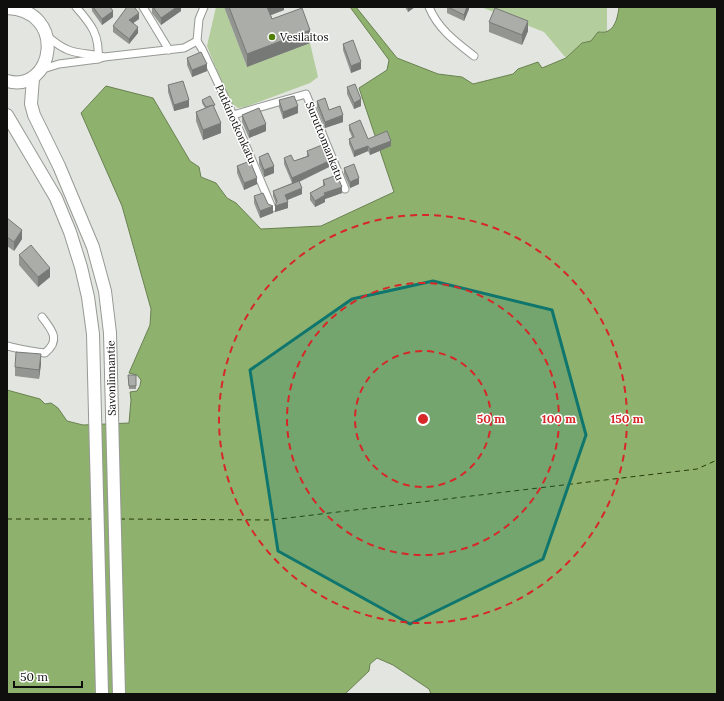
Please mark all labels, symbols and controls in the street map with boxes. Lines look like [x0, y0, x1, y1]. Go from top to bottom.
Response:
place label: Vesilaitos [279, 30, 329, 44]
marker: Vesilaitos [267, 32, 277, 42]
street label: Putkinotkonkatu [212, 82, 260, 166]
street label: Suruttomankatu [303, 100, 347, 183]
street label: Savonlinnantie [103, 340, 119, 416]
text: 50 m [477, 411, 505, 426]
text: 100 m [542, 411, 576, 426]
text: 150 m [610, 411, 644, 426]
centre of rings [416, 412, 430, 426]
scale bar [14, 663, 82, 689]
text: 50 m [20, 669, 48, 684]

